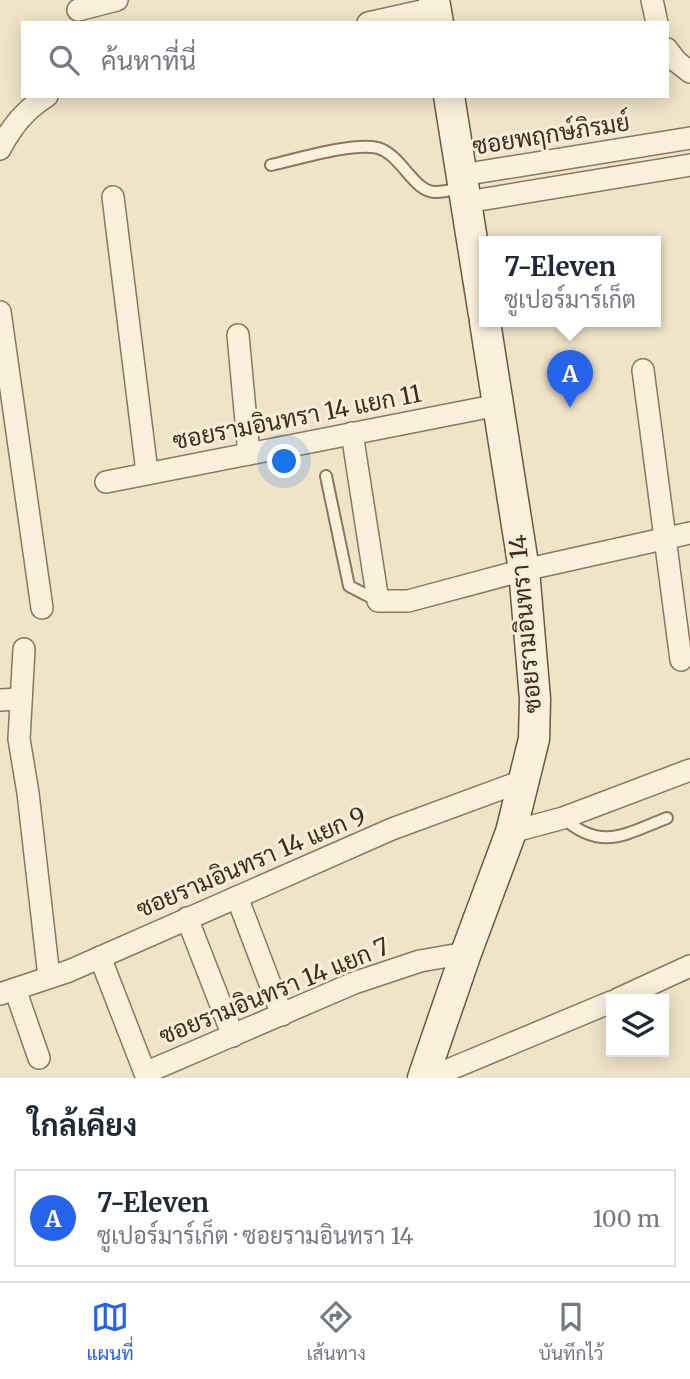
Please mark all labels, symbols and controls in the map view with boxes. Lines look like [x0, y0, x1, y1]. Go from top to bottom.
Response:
search box [21, 21, 669, 98]
icon: search [45, 41, 83, 79]
text: ค้นหาที่นี่ [101, 44, 196, 77]
street label: ซอยพฤกษ์ภิรมย์ [470, 106, 632, 162]
popup [479, 236, 661, 327]
text: 7-Eleven [504, 250, 616, 283]
text: ซูเปอร์มาร์เก็ต [504, 285, 636, 314]
pin: A [547, 350, 593, 408]
street label: ซอยรามอินทรา 14 แยก 11 [170, 378, 424, 456]
your location [267, 444, 301, 478]
street label: ซอยรามอินทรา 14 [502, 533, 548, 715]
street label: ซอยรามอินทรา 14 แยก 9 [132, 800, 370, 924]
street label: ซอยรามอินทรา 14 แยก 7 [154, 931, 394, 1051]
map controls [606, 994, 669, 1057]
button: layers [606, 994, 669, 1057]
text: ใกล้เคียง [28, 1106, 137, 1144]
text: 7-Eleven [97, 1186, 209, 1219]
text: A [45, 1204, 61, 1233]
text: 100 m [592, 1204, 660, 1233]
text: ซูเปอร์มาร์เก็ต · ซอยรามอินทรา 14 [97, 1221, 414, 1250]
tab: แผนที่ [86, 1298, 134, 1365]
tab: เส้นทาง [307, 1298, 366, 1365]
tab: บันทึกไว้ [539, 1298, 604, 1365]

